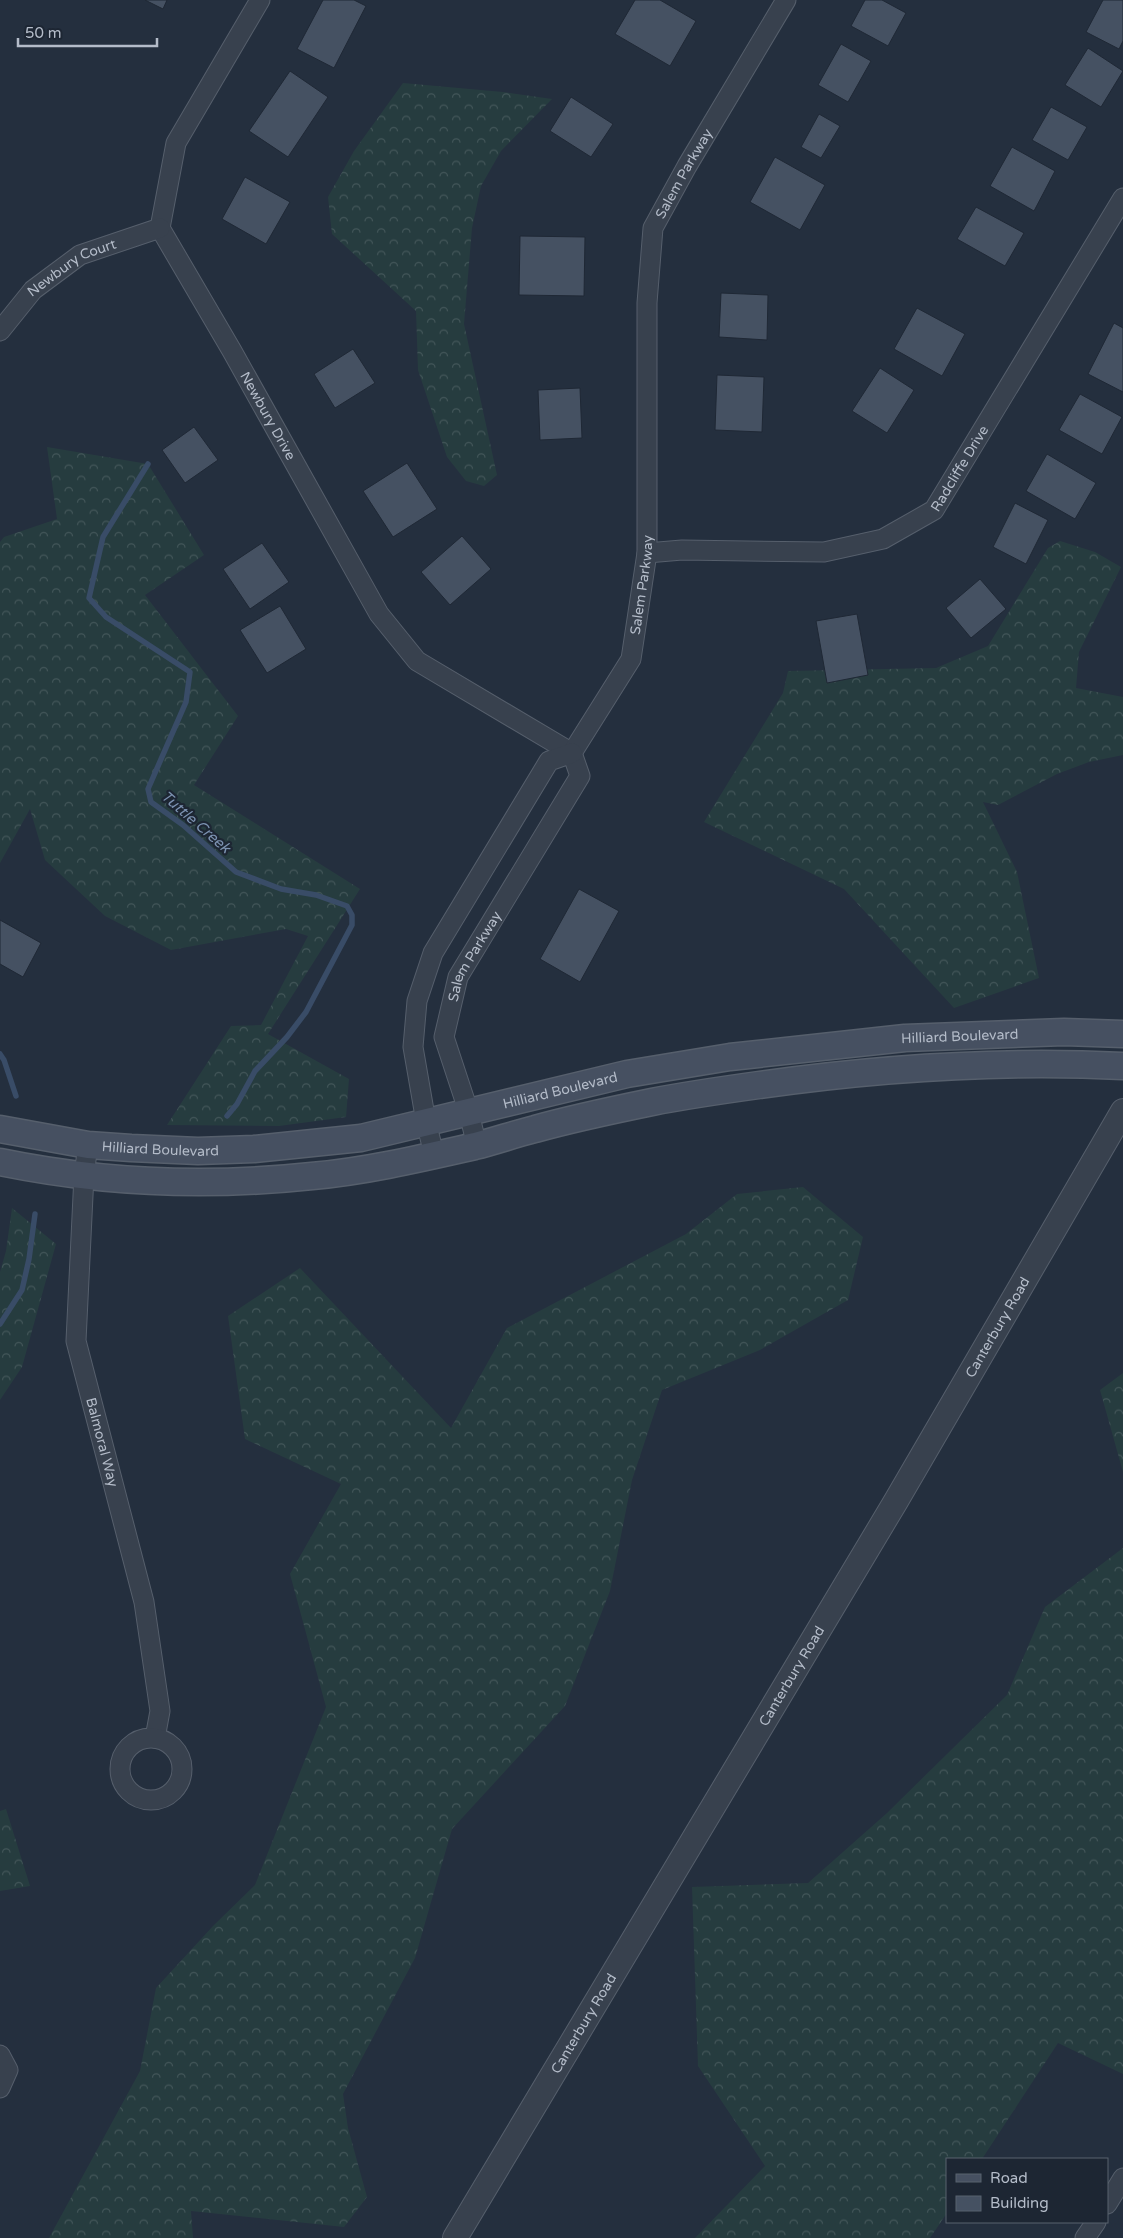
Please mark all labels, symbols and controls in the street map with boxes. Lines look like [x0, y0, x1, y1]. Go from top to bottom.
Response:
scale bar [18, 15, 156, 47]
text: 50 m [25, 24, 62, 42]
street label: Salem Parkway [651, 125, 716, 221]
street label: Newbury Court [24, 235, 119, 300]
street label: Newbury Drive [237, 369, 300, 463]
street label: Radcliffe Drive [927, 422, 992, 514]
street label: Salem Parkway [626, 534, 656, 636]
water label: Tuttle Creek [158, 787, 236, 858]
street label: Salem Parkway [444, 907, 505, 1003]
street label: Hilliard Boulevard [901, 1025, 1019, 1047]
street label: Hilliard Boulevard [501, 1068, 619, 1112]
street label: Hilliard Boulevard [101, 1137, 219, 1160]
street label: Canterbury Road [961, 1274, 1033, 1381]
street label: Balmoral Way [83, 1396, 122, 1489]
street label: Canterbury Road [755, 1623, 828, 1729]
street label: Canterbury Road [547, 1970, 620, 2077]
legend [946, 2158, 1108, 2223]
text: Road [990, 2169, 1028, 2187]
text: Building [990, 2194, 1049, 2212]

